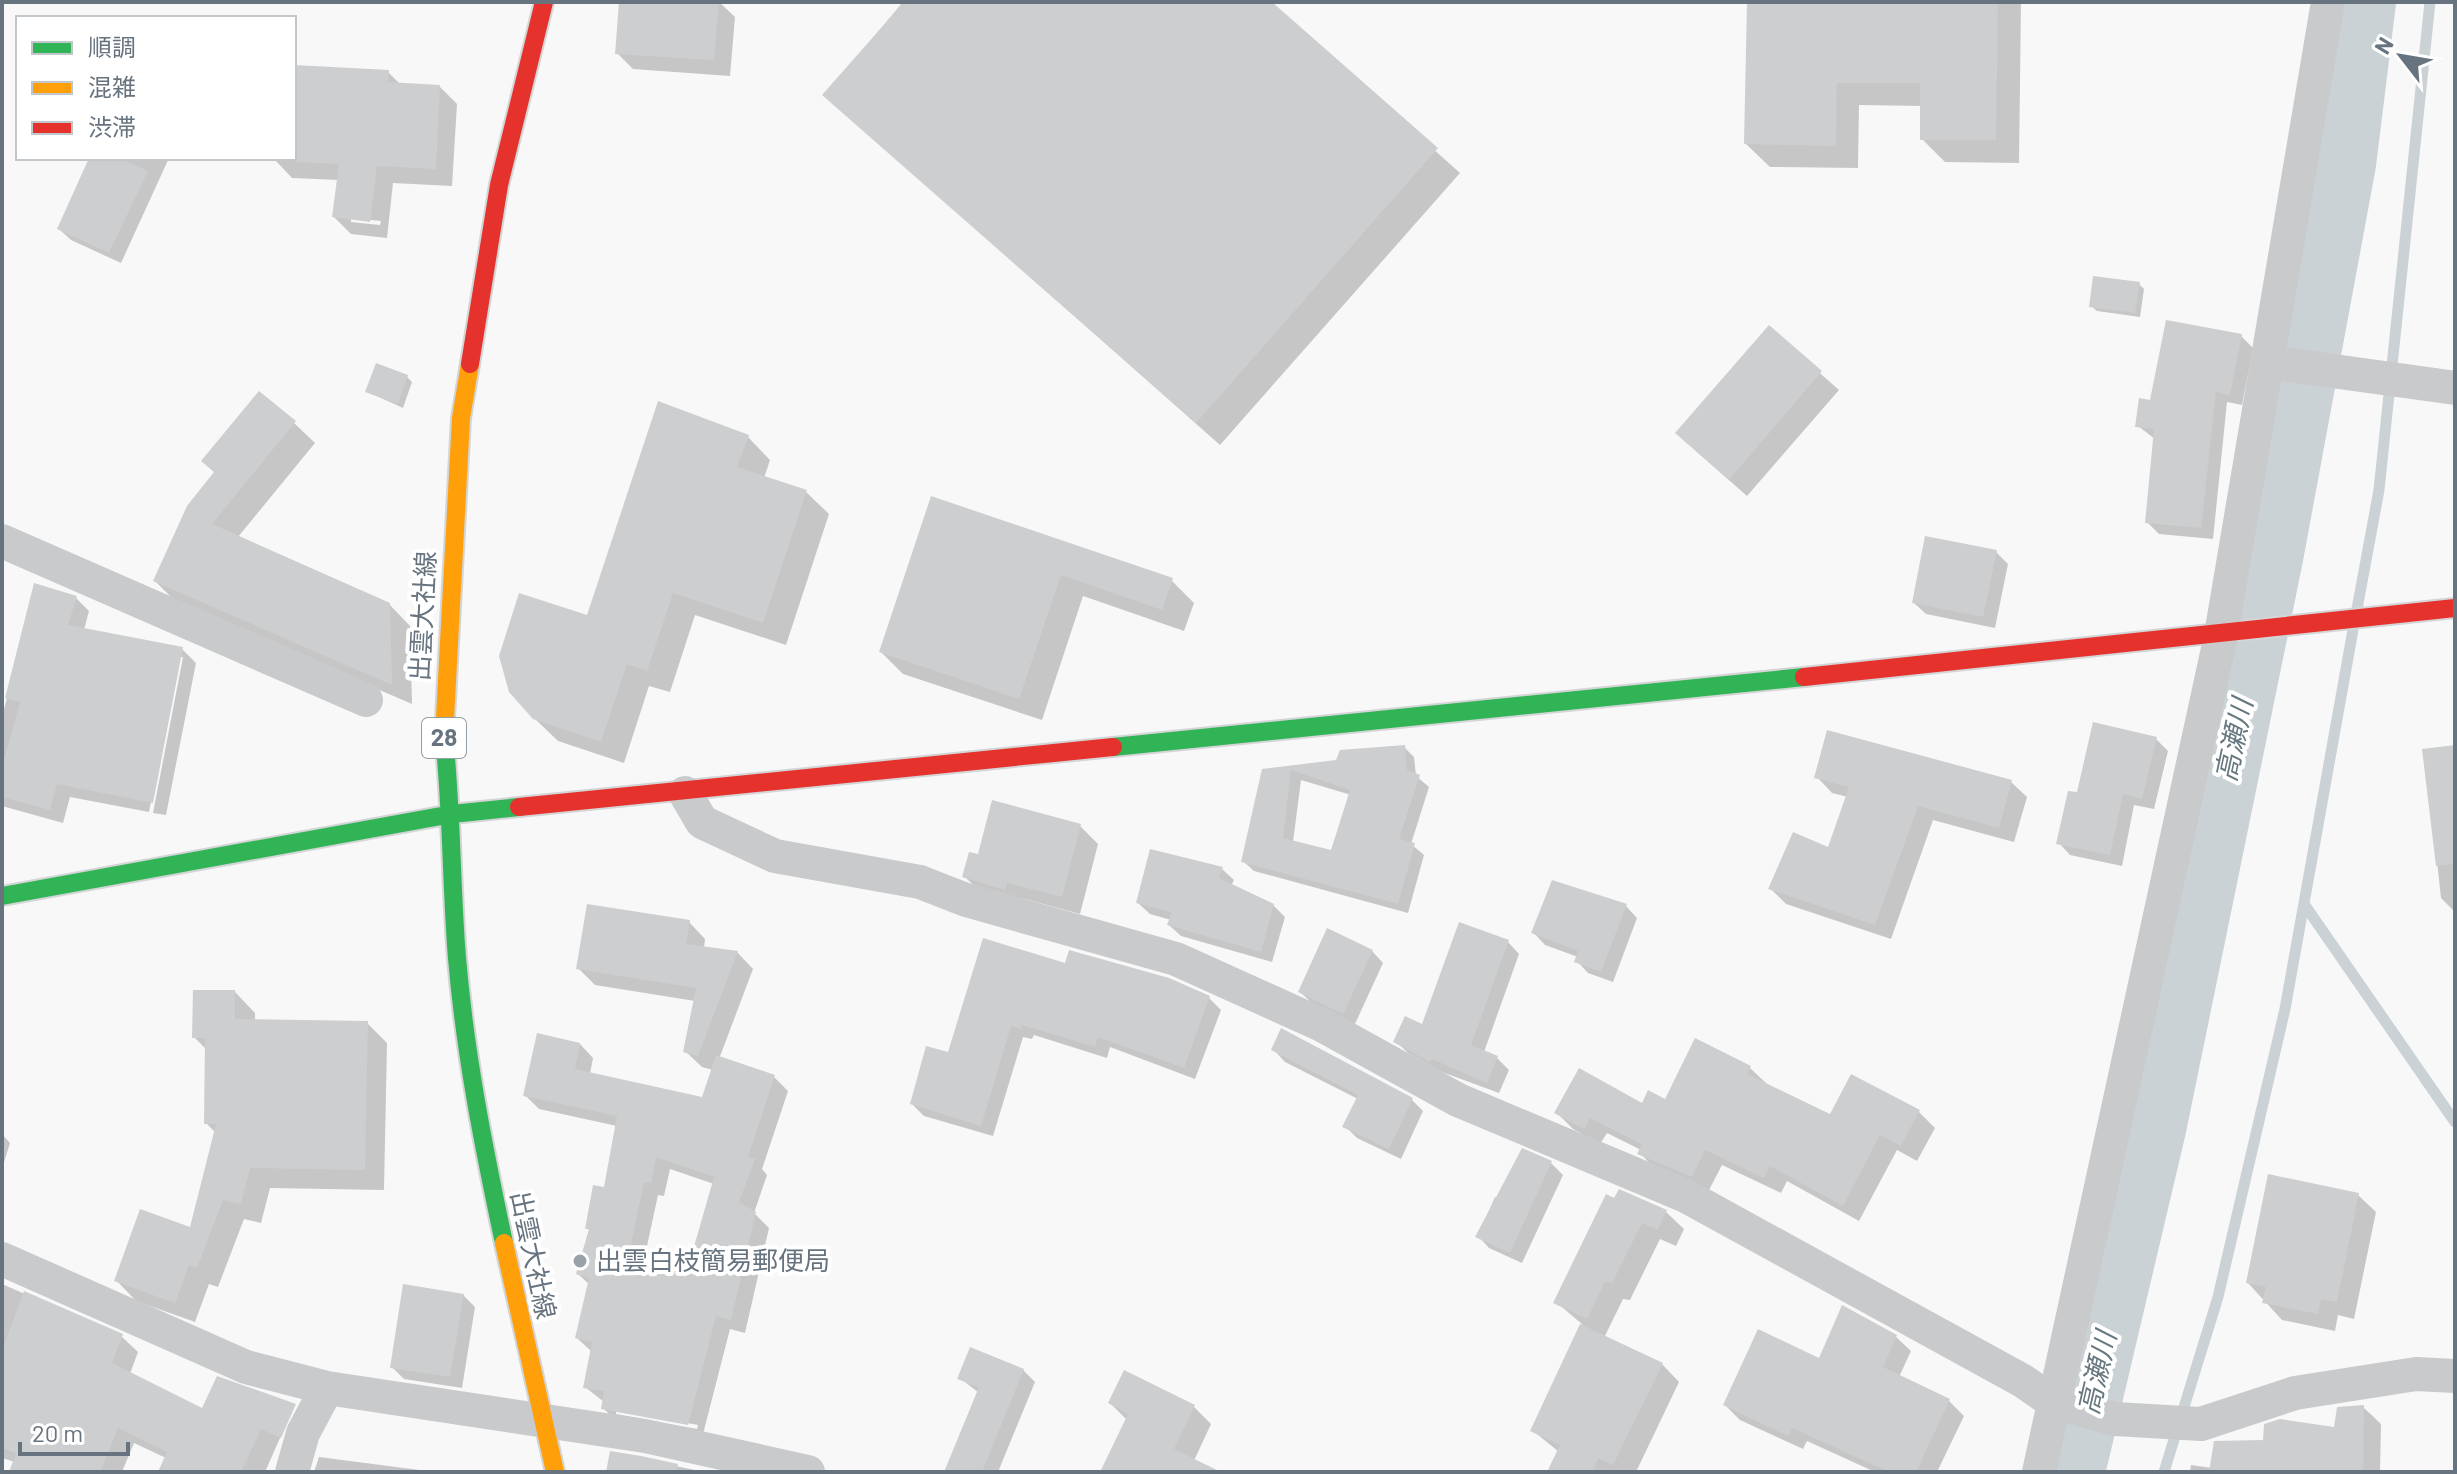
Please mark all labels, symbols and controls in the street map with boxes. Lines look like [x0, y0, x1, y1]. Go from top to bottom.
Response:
legend [16, 16, 296, 160]
north arrow [2361, 16, 2441, 96]
text: 順調 [88, 32, 136, 61]
text: N [2368, 32, 2398, 58]
text: 混雑 [88, 72, 136, 101]
text: 渋滞 [88, 112, 136, 141]
street label: 出雲大社線 [403, 550, 440, 682]
water label: 高瀬川 [2208, 692, 2259, 784]
road number: 28 [422, 718, 466, 758]
street label: 出雲大社線 [506, 1188, 563, 1321]
place label: 出雲白枝簡易郵便局 [596, 1244, 830, 1275]
marker: 出雲白枝簡易郵便局 [571, 1252, 589, 1270]
water label: 高瀬川 [2070, 1325, 2123, 1418]
scale bar [20, 1406, 128, 1456]
text: 20 m [32, 1418, 83, 1447]

